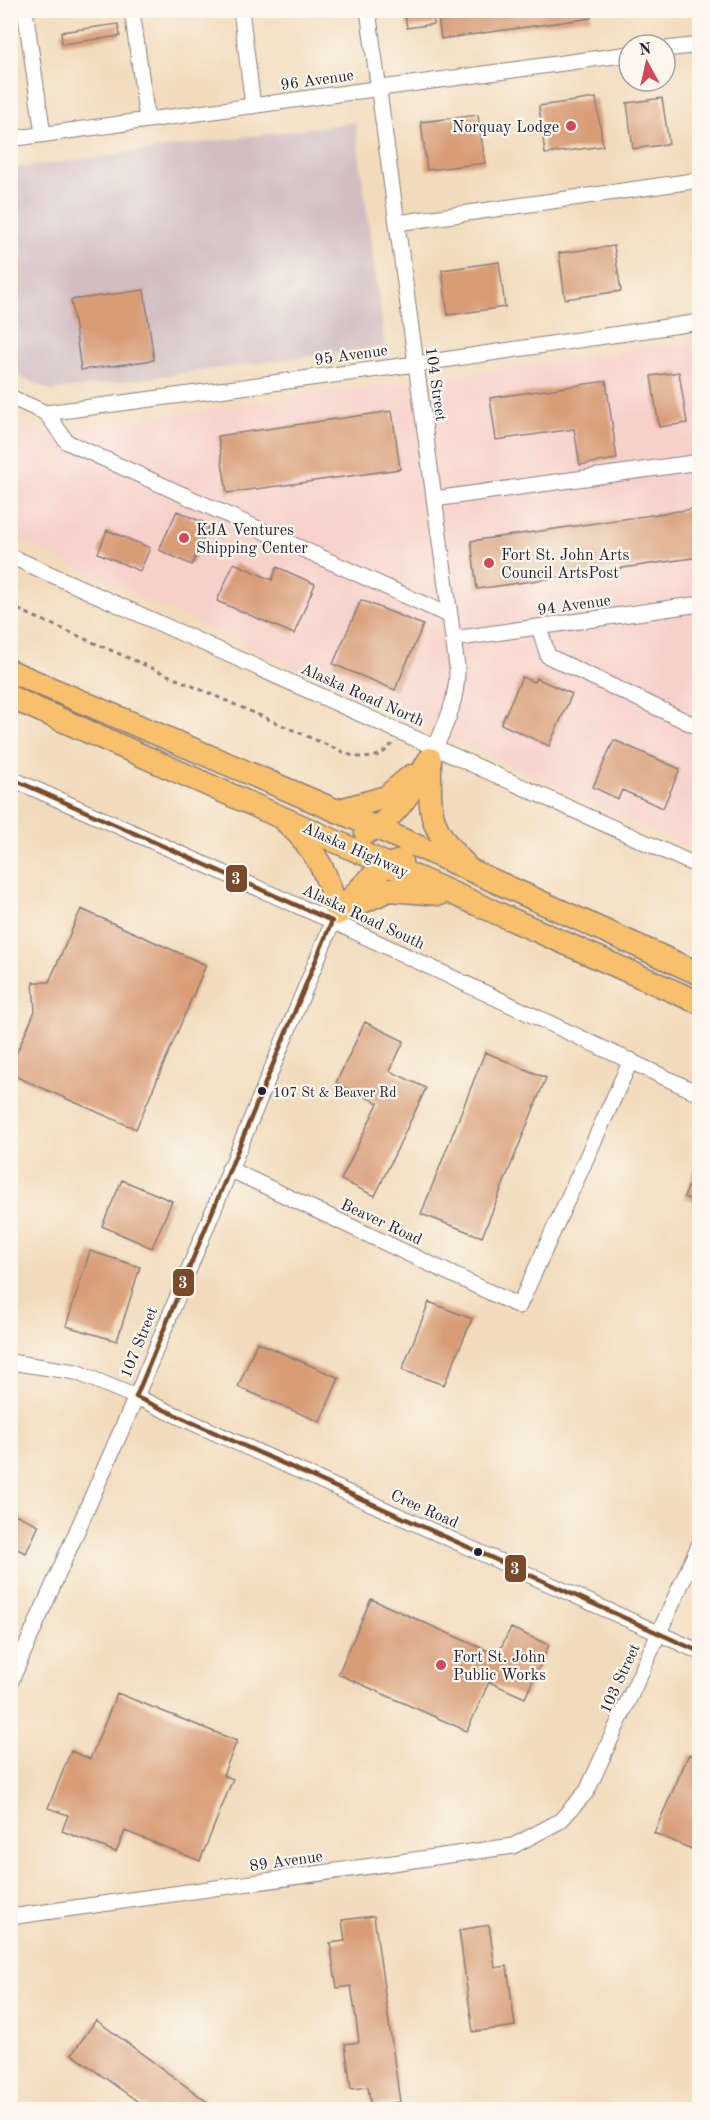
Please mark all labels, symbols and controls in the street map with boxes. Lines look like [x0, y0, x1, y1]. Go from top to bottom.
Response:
north arrow [617, 33, 677, 93]
text: N [638, 41, 653, 59]
street label: 96 Avenue [280, 68, 355, 94]
marker: Norquay Lodge [564, 119, 578, 133]
place label: Norquay Lodge [452, 120, 559, 136]
street label: 95 Avenue [314, 343, 389, 369]
street label: 104 Street [422, 346, 448, 423]
place label: KJA Ventures Shipping Center [196, 523, 308, 557]
marker: KJA Ventures Shipping Center [177, 531, 191, 545]
place label: Fort St. John Arts Council ArtsPost [501, 548, 630, 582]
marker: Fort St. John Arts Council ArtsPost [482, 556, 496, 570]
street label: 94 Avenue [537, 593, 612, 619]
street label: Alaska Road North [298, 661, 427, 730]
street label: Alaska Highway [300, 820, 411, 882]
line badge: 3 [225, 864, 248, 893]
text: 3 [231, 872, 241, 888]
street label: Alaska Road South [300, 882, 427, 953]
marker: 107 St & Beaver Rd [256, 1085, 268, 1097]
place label: 107 St & Beaver Rd [273, 1086, 396, 1100]
street label: Beaver Road [338, 1197, 424, 1249]
line badge: 3 [172, 1268, 195, 1297]
text: 3 [178, 1276, 188, 1292]
street label: 107 Street [118, 1305, 161, 1380]
street label: Cree Road [388, 1488, 460, 1532]
unlabelled marker [472, 1546, 484, 1558]
line badge: 3 [504, 1554, 527, 1583]
text: 3 [510, 1562, 520, 1578]
street label: 103 Street [598, 1641, 644, 1716]
place label: Fort St. John Public Works [453, 1650, 546, 1684]
marker: Fort St. John Public Works [434, 1658, 448, 1672]
street label: 89 Avenue [249, 1849, 324, 1875]

